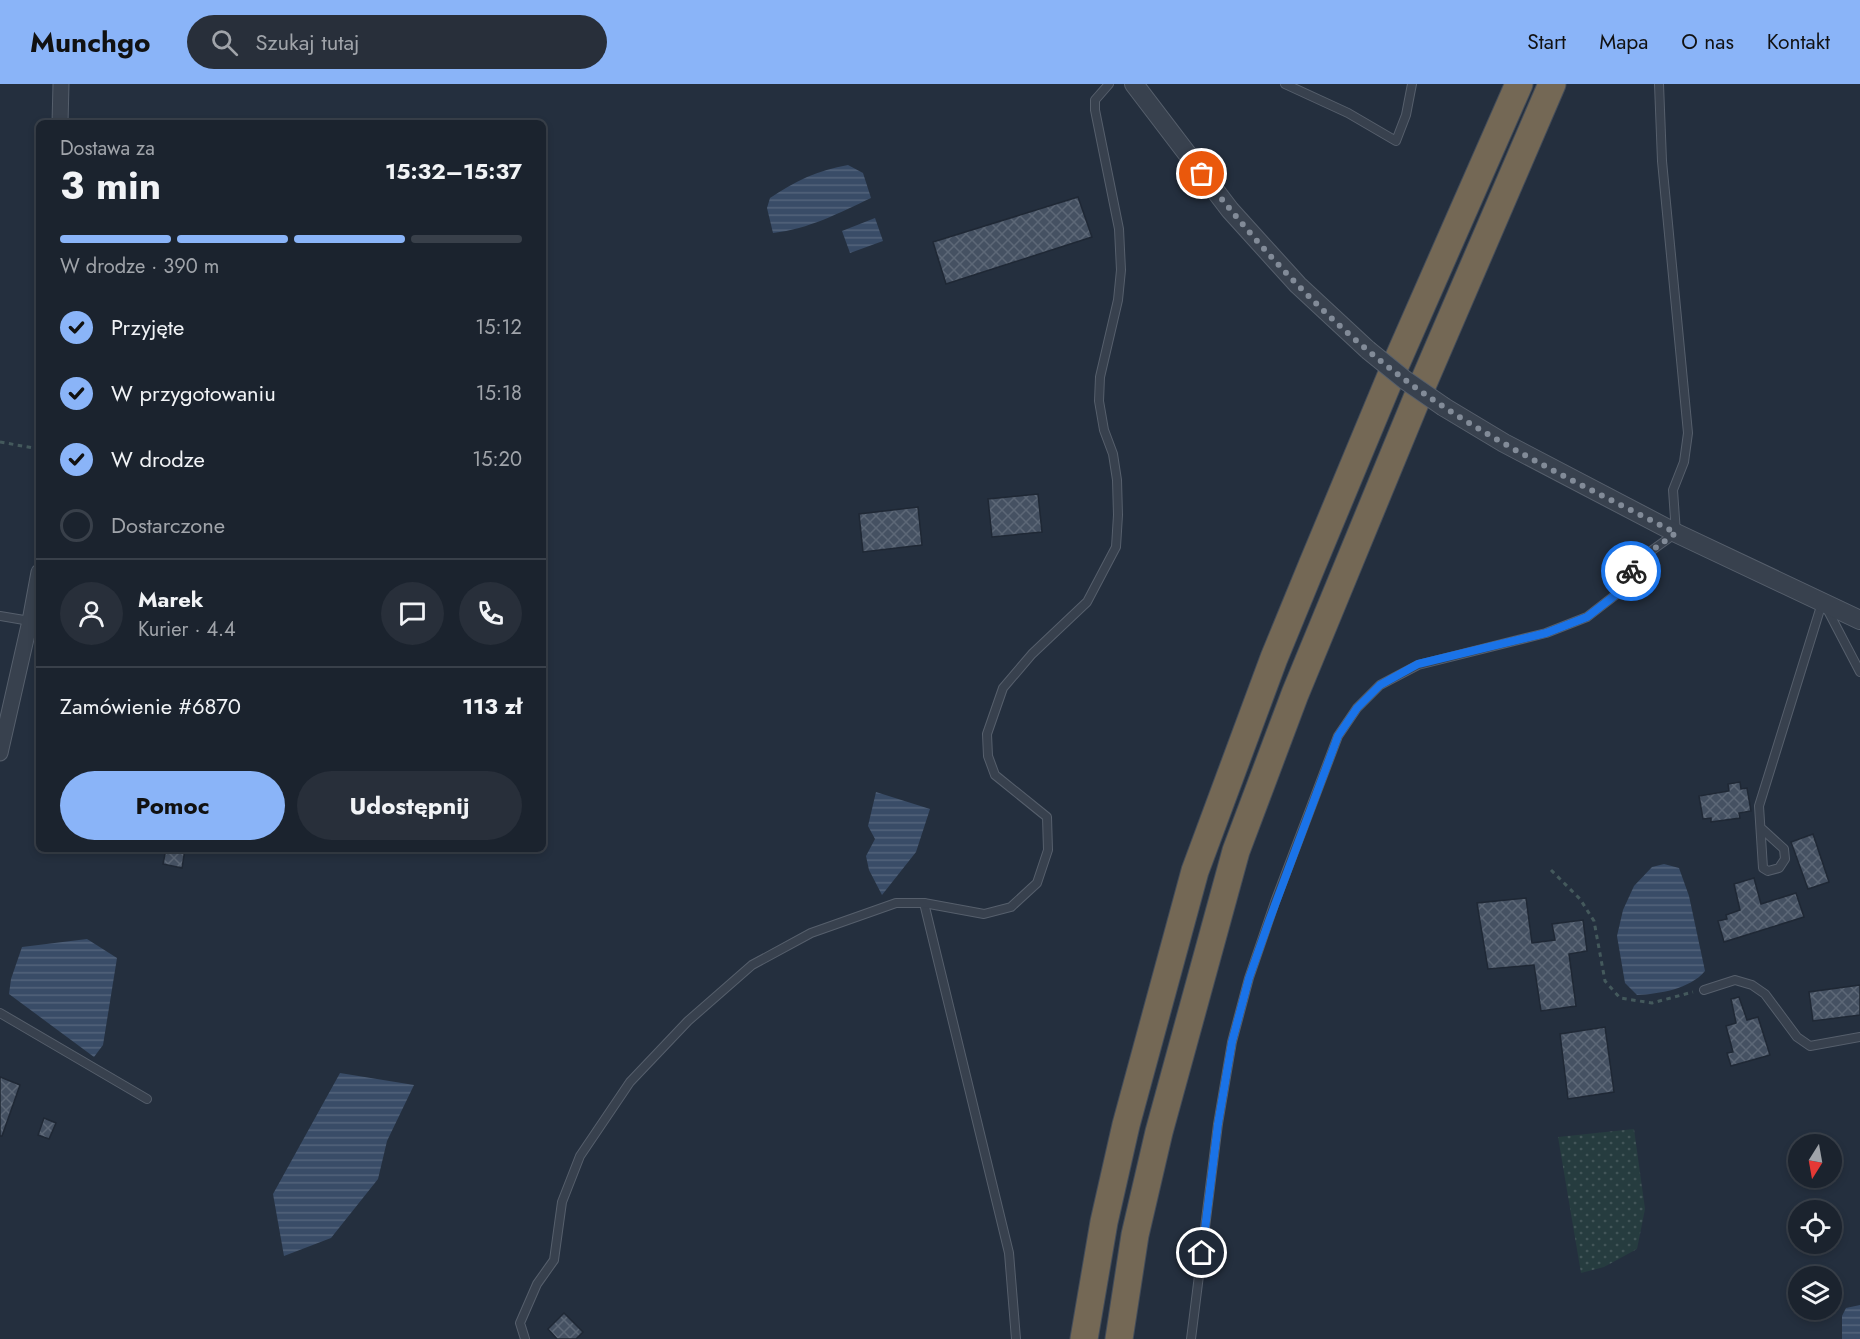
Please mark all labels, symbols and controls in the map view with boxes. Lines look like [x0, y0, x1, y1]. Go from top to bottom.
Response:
search box [187, 15, 607, 69]
text: Munchgo [30, 22, 151, 63]
icon: search [208, 26, 241, 59]
text: Szukaj tutaj [256, 26, 360, 58]
text: Start [1527, 27, 1566, 57]
text: Mapa [1599, 27, 1648, 57]
text: O nas [1681, 27, 1734, 57]
text: Kontakt [1767, 27, 1830, 57]
text: Dostawa za [60, 134, 155, 163]
pin [1176, 148, 1227, 199]
text: 15:32–15:37 [385, 155, 522, 187]
text: 3 min [60, 157, 161, 214]
icon: bag [1185, 157, 1218, 190]
text: W drodze · 390 m [60, 252, 219, 281]
icon: check [60, 311, 93, 344]
text: Przyjęte [111, 311, 184, 343]
text: 15:12 [475, 313, 522, 342]
icon: check [60, 377, 93, 410]
text: W przygotowaniu [111, 377, 276, 409]
text: 15:18 [476, 379, 522, 408]
icon: check [60, 443, 93, 476]
text: W drodze [111, 443, 205, 475]
text: 15:20 [472, 445, 522, 474]
text: Dostarczone [111, 509, 225, 541]
courier [1601, 541, 1661, 601]
icon: bike [1615, 555, 1648, 588]
button: person [60, 582, 123, 645]
button: chat [381, 582, 444, 645]
button: phone [459, 582, 522, 645]
text: Marek [138, 583, 203, 615]
text: Kurier · 4.4 [138, 615, 236, 644]
text: Zamówienie #6870 [60, 690, 241, 722]
text: 113 zł [462, 690, 522, 722]
button: Pomoc [60, 771, 285, 840]
button: Udostępnij [297, 771, 522, 840]
north arrow [1788, 1134, 1842, 1188]
map controls [1788, 1134, 1842, 1320]
button: locate [1788, 1200, 1842, 1254]
pin [1176, 1227, 1227, 1278]
icon: home [1185, 1236, 1218, 1269]
button: layers [1788, 1266, 1842, 1320]

